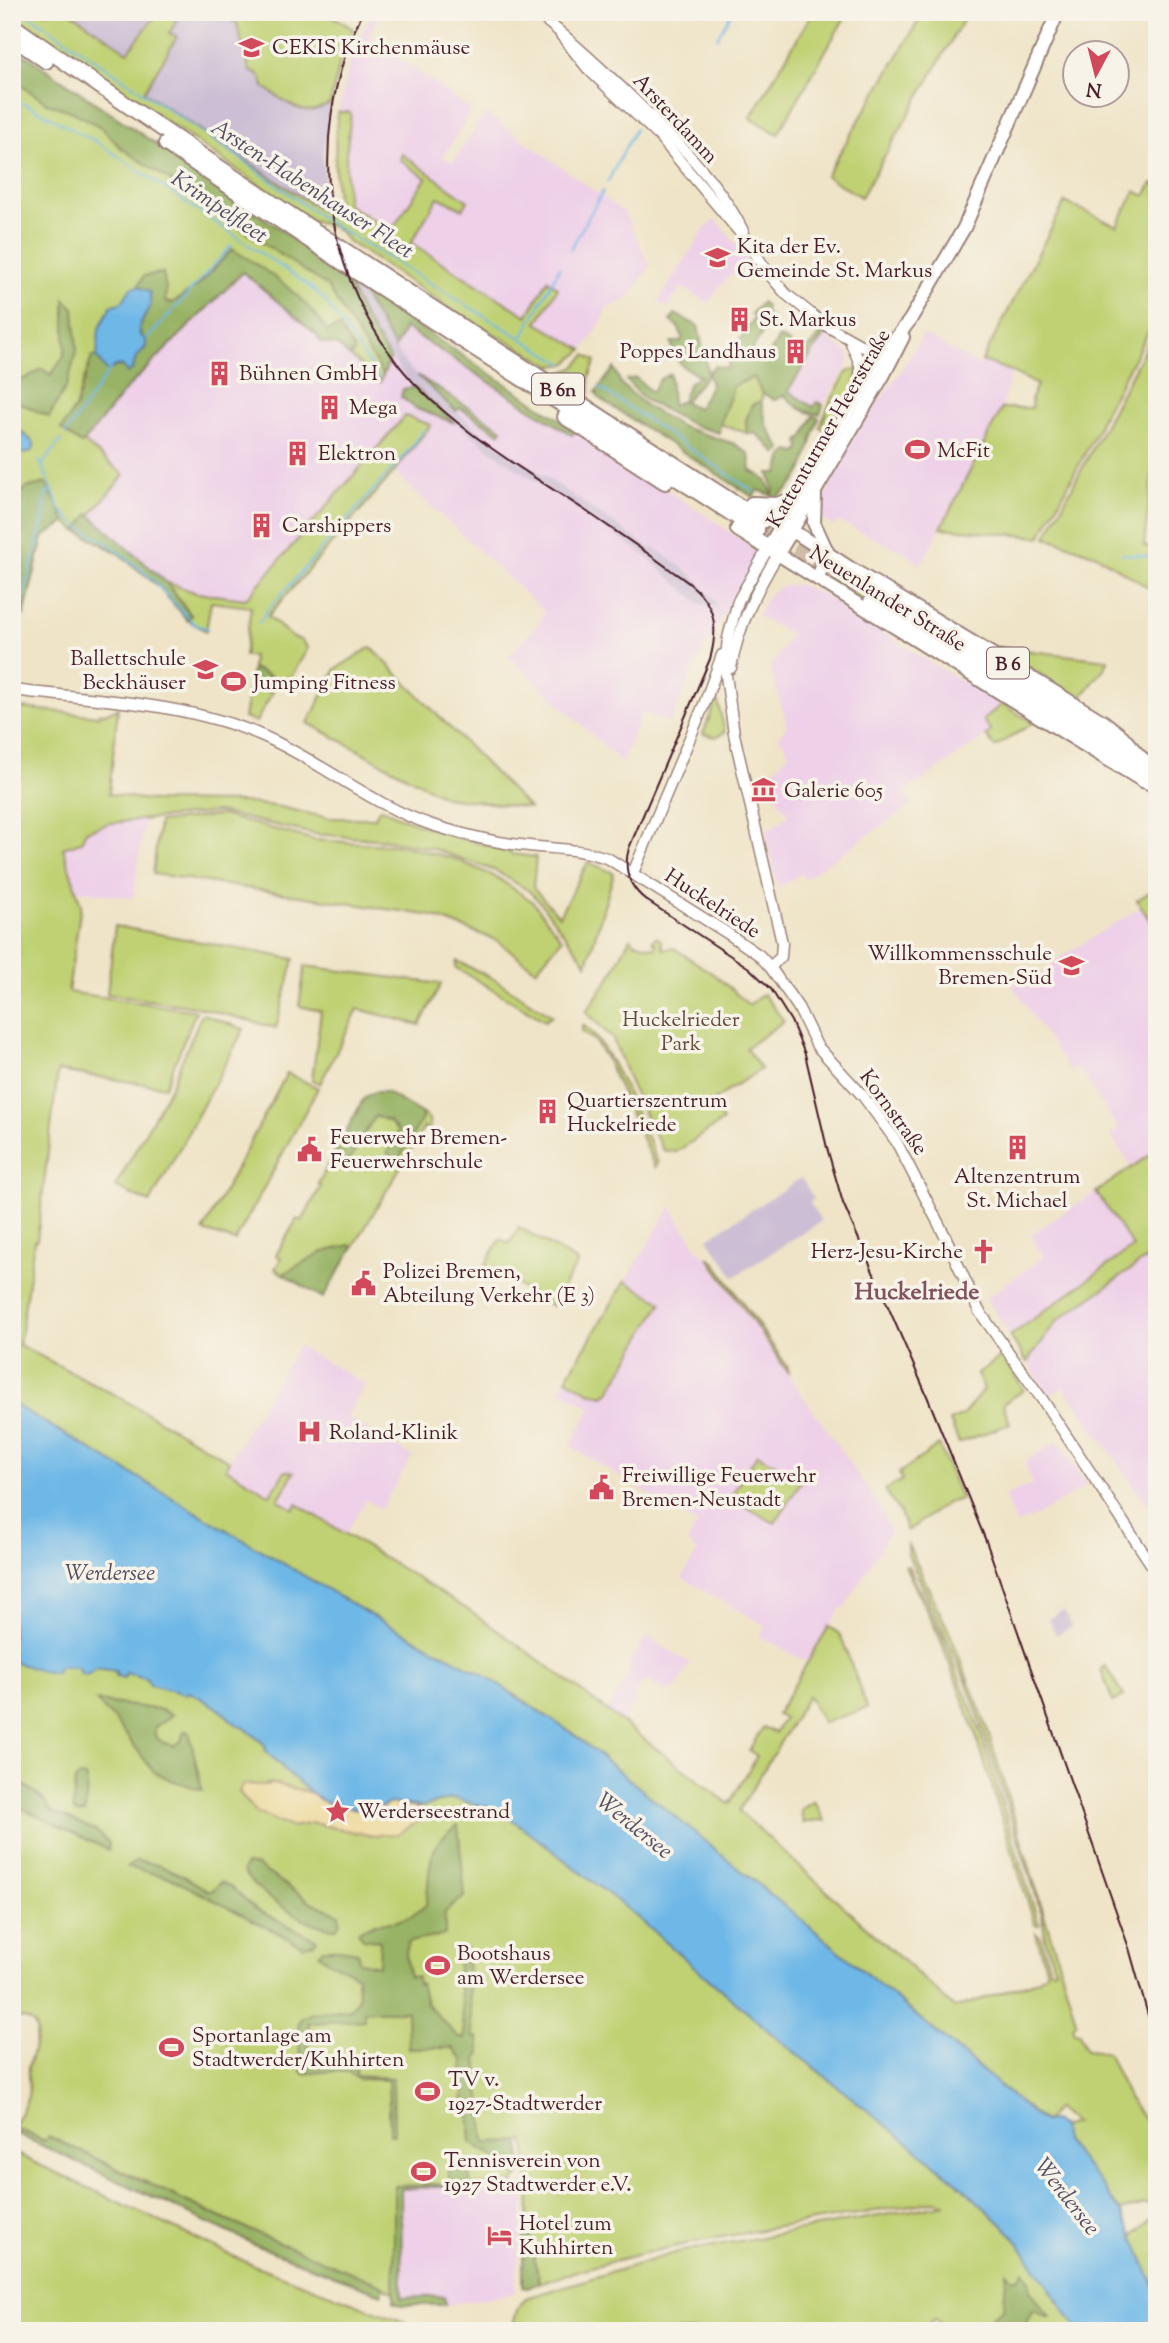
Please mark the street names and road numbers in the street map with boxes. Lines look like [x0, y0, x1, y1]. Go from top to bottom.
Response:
street label: Arsterdamm [625, 67, 724, 171]
street label: Kattenturmer Heerstraße [760, 324, 899, 534]
road number: B 6n [532, 374, 584, 404]
street label: Neuenlander Straße [803, 539, 971, 660]
road number: B 6 [987, 648, 1029, 678]
street label: Huckelriede [658, 862, 766, 947]
street label: Kornstraße [851, 1064, 934, 1162]

